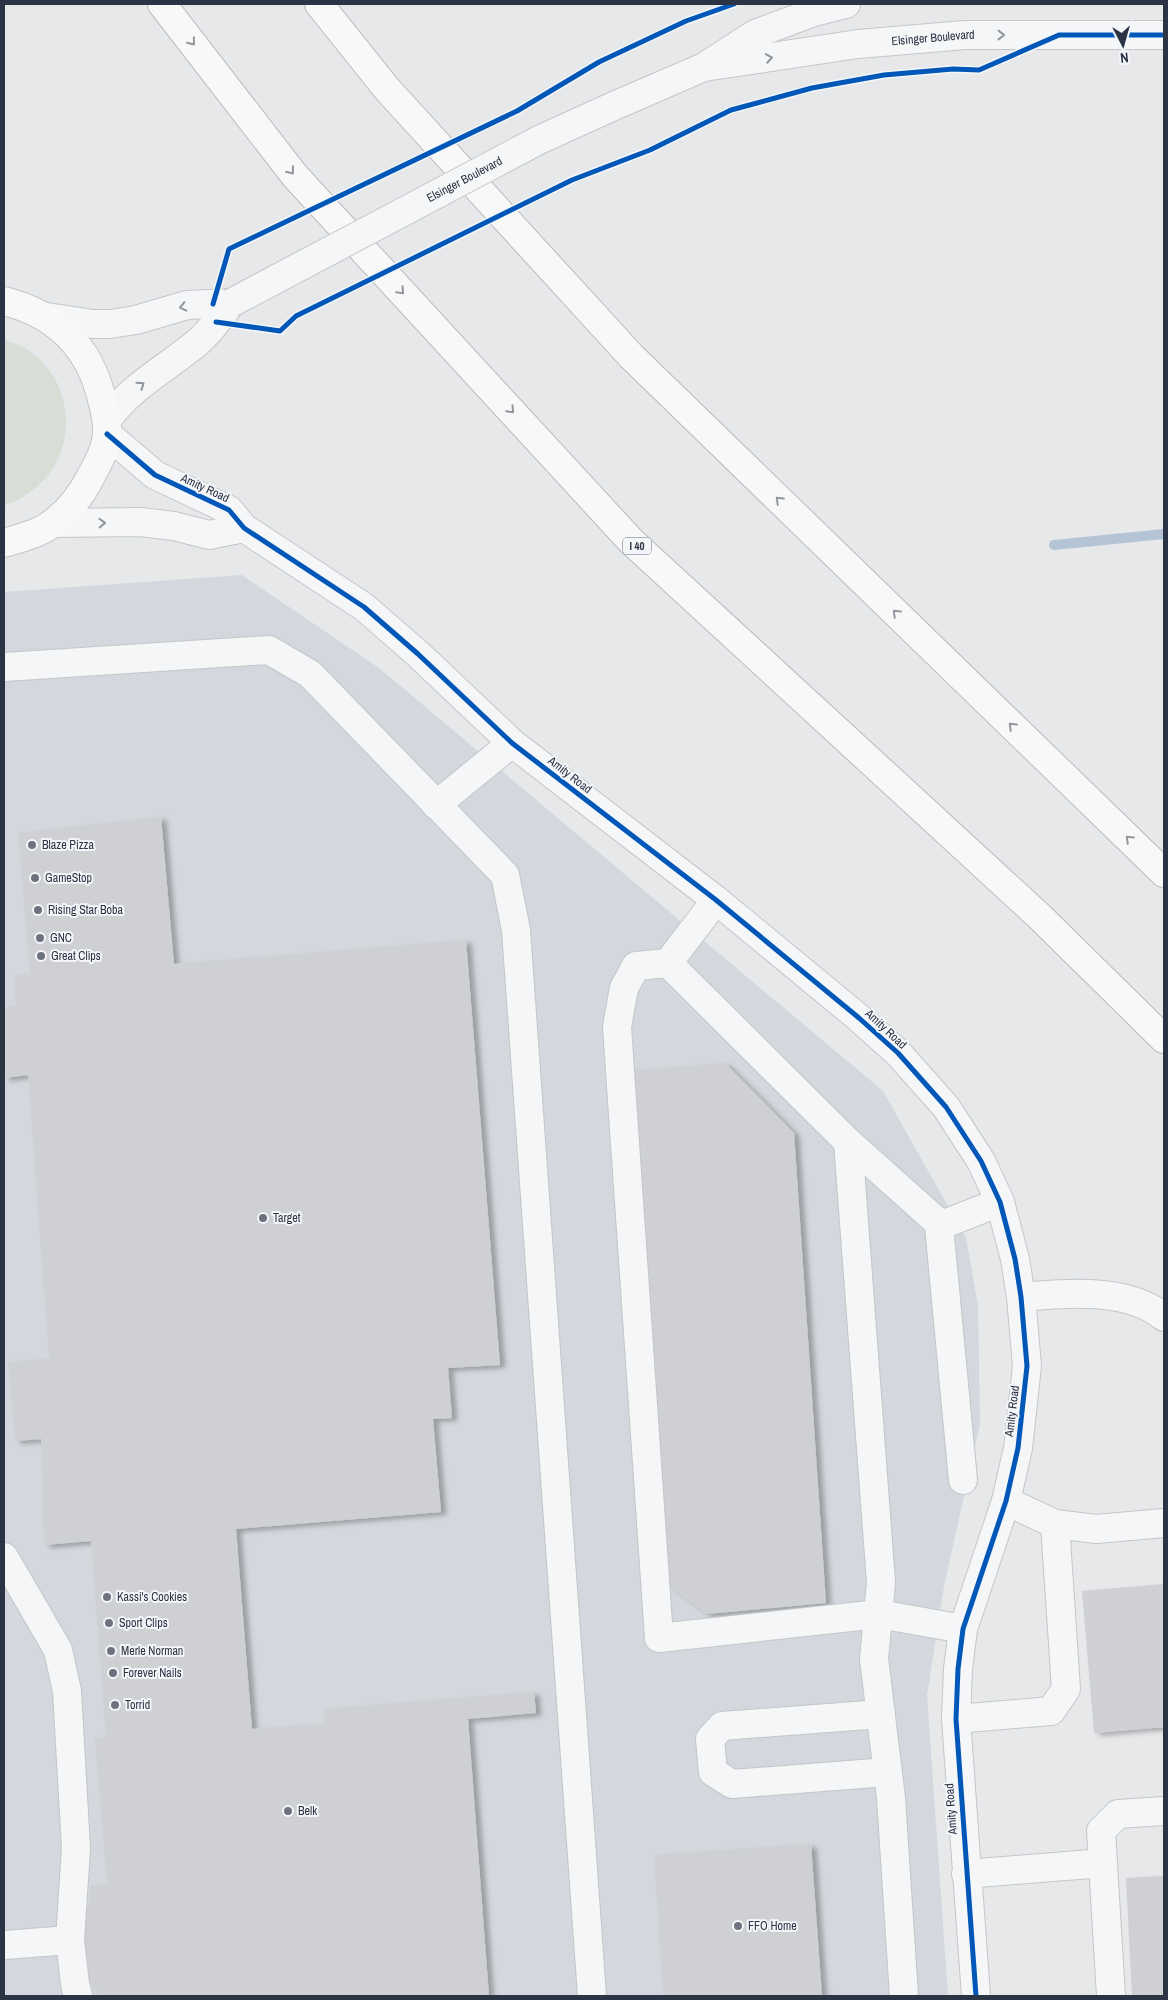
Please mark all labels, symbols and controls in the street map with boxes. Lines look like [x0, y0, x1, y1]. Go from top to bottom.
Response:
north arrow [1098, 20, 1148, 70]
street label: Elsinger Boulevard [891, 27, 975, 49]
one-way arrow [997, 30, 1005, 40]
one-way arrow [186, 36, 195, 46]
text: N [1119, 49, 1129, 67]
one-way arrow [765, 53, 774, 63]
street label: Elsinger Boulevard [424, 153, 505, 206]
one-way arrow [286, 165, 294, 174]
one-way arrow [395, 285, 404, 294]
one-way arrow [178, 301, 187, 312]
one-way arrow [135, 382, 144, 391]
one-way arrow [505, 405, 514, 414]
street label: Amity Road [177, 469, 232, 506]
one-way arrow [776, 497, 785, 506]
one-way arrow [98, 518, 106, 529]
road number: I 40 [623, 538, 651, 554]
one-way arrow [892, 610, 901, 619]
one-way arrow [1009, 723, 1018, 732]
street label: Amity Road [544, 752, 595, 797]
one-way arrow [1126, 836, 1135, 845]
place label: Blaze Pizza [42, 837, 94, 853]
marker: Blaze Pizza [26, 839, 38, 851]
place label: GameStop [45, 870, 92, 886]
marker: GameStop [29, 872, 41, 884]
place label: Rising Star Boba [48, 902, 123, 918]
marker: Rising Star Boba [32, 904, 44, 916]
place label: GNC [50, 930, 72, 946]
marker: GNC [34, 932, 46, 944]
place label: Great Clips [51, 948, 101, 964]
marker: Great Clips [35, 950, 47, 962]
street label: Amity Road [861, 1005, 910, 1052]
place label: Target [273, 1210, 301, 1226]
marker: Target [257, 1212, 269, 1224]
street label: Amity Road [1001, 1385, 1023, 1438]
place label: Kassi's Cookies [117, 1589, 187, 1605]
marker: Kassi's Cookies [101, 1591, 113, 1603]
place label: Sport Clips [119, 1615, 168, 1631]
marker: Sport Clips [103, 1617, 115, 1629]
place label: Merle Norman [121, 1643, 183, 1659]
marker: Merle Norman [105, 1645, 117, 1657]
place label: Forever Nails [123, 1665, 182, 1681]
marker: Forever Nails [107, 1667, 119, 1679]
place label: Torrid [125, 1697, 150, 1713]
marker: Torrid [109, 1699, 121, 1711]
street label: Amity Road [941, 1783, 961, 1836]
place label: Belk [298, 1803, 317, 1819]
marker: Belk [282, 1805, 294, 1817]
place label: FFO Home [748, 1918, 797, 1934]
marker: FFO Home [732, 1920, 744, 1932]

